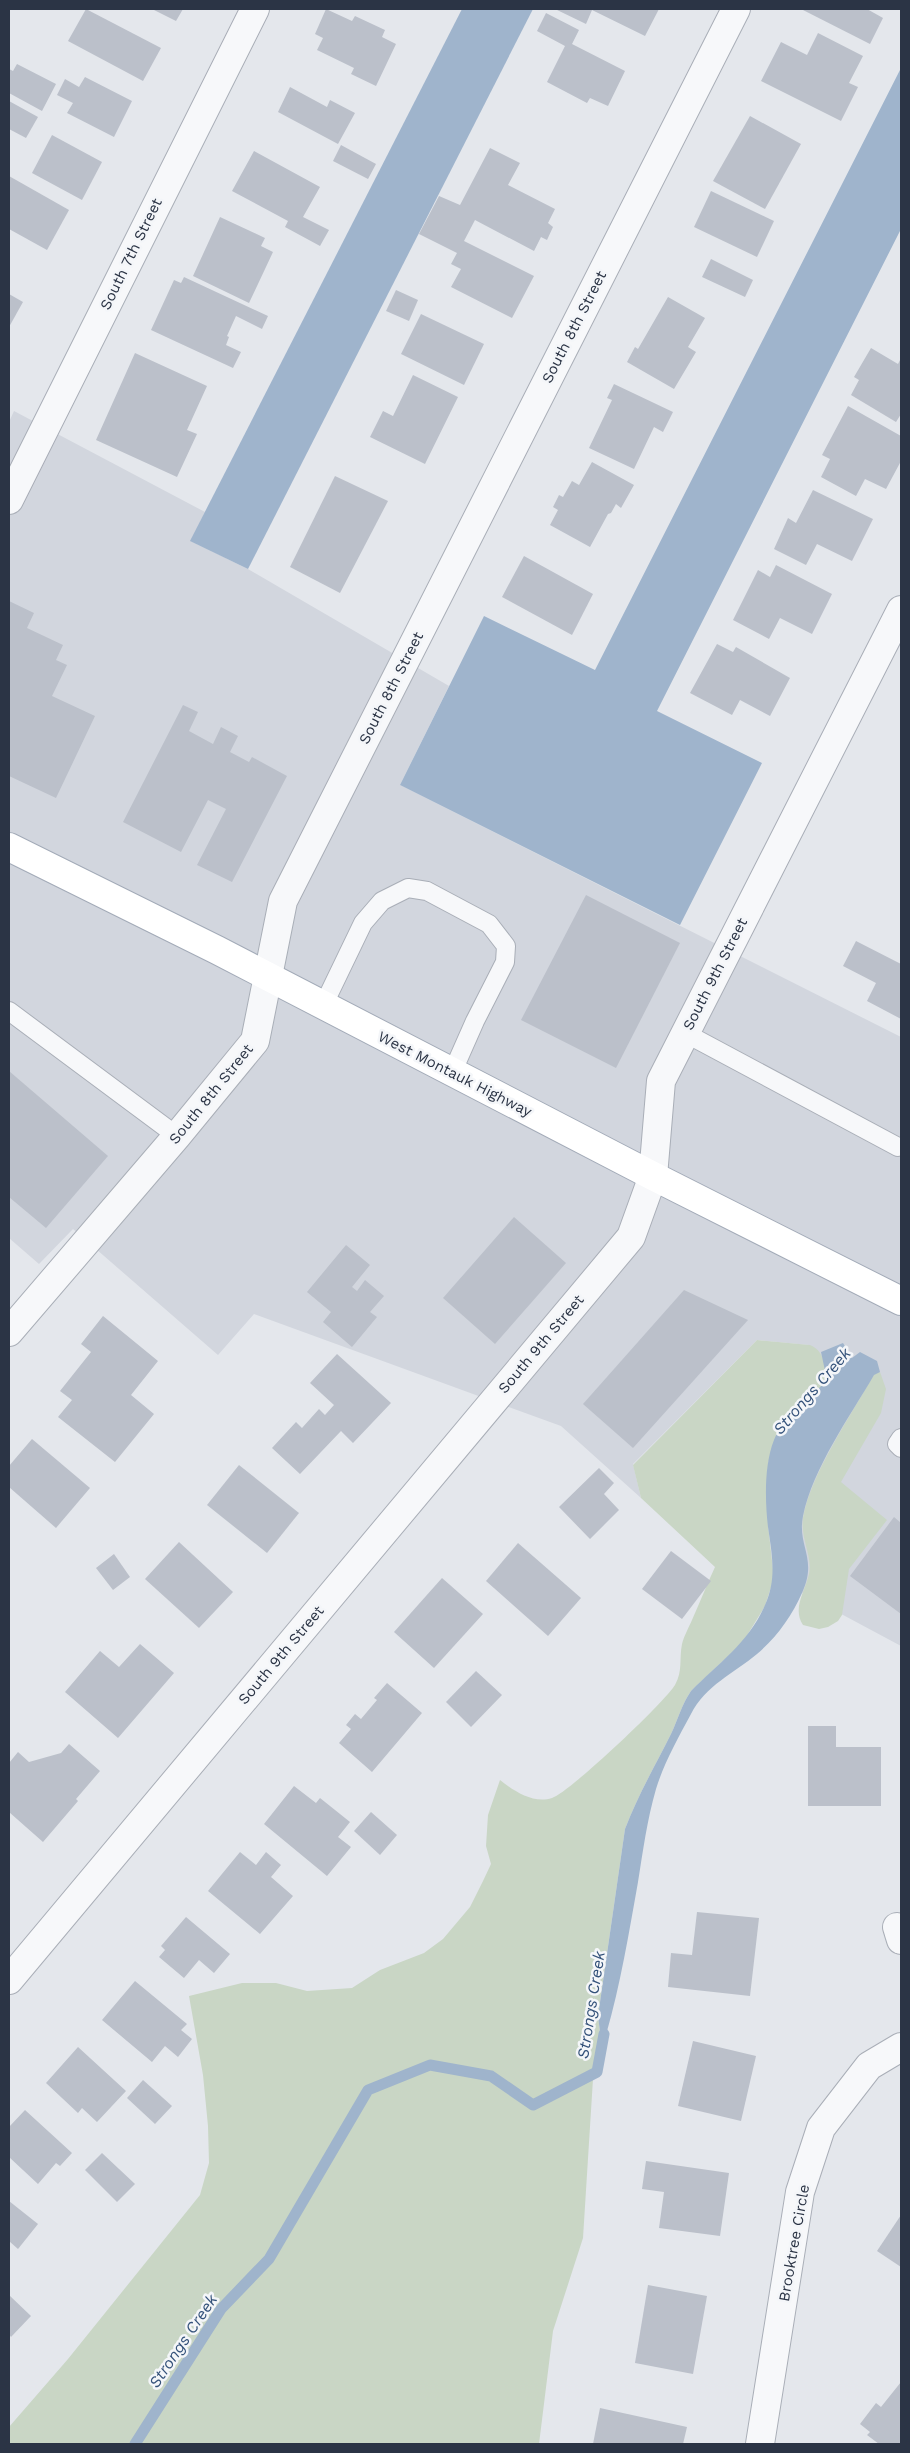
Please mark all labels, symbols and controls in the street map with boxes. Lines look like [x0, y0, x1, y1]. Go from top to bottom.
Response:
street label: South 7th Street [96, 194, 166, 313]
street label: South 8th Street [538, 267, 610, 386]
street label: South 8th Street [355, 628, 427, 747]
street label: South 9th Street [679, 914, 751, 1033]
street label: West Montauk Highway [375, 1027, 535, 1121]
street label: South 8th Street [165, 1040, 257, 1148]
street label: South 9th Street [494, 1290, 588, 1397]
water label: Strongs Creek [769, 1343, 856, 1438]
street label: South 9th Street [234, 1601, 328, 1708]
water label: Strongs Creek [573, 1949, 609, 2060]
street label: Brooktree Circle [775, 2183, 813, 2303]
water label: Strongs Creek [145, 2290, 222, 2391]

